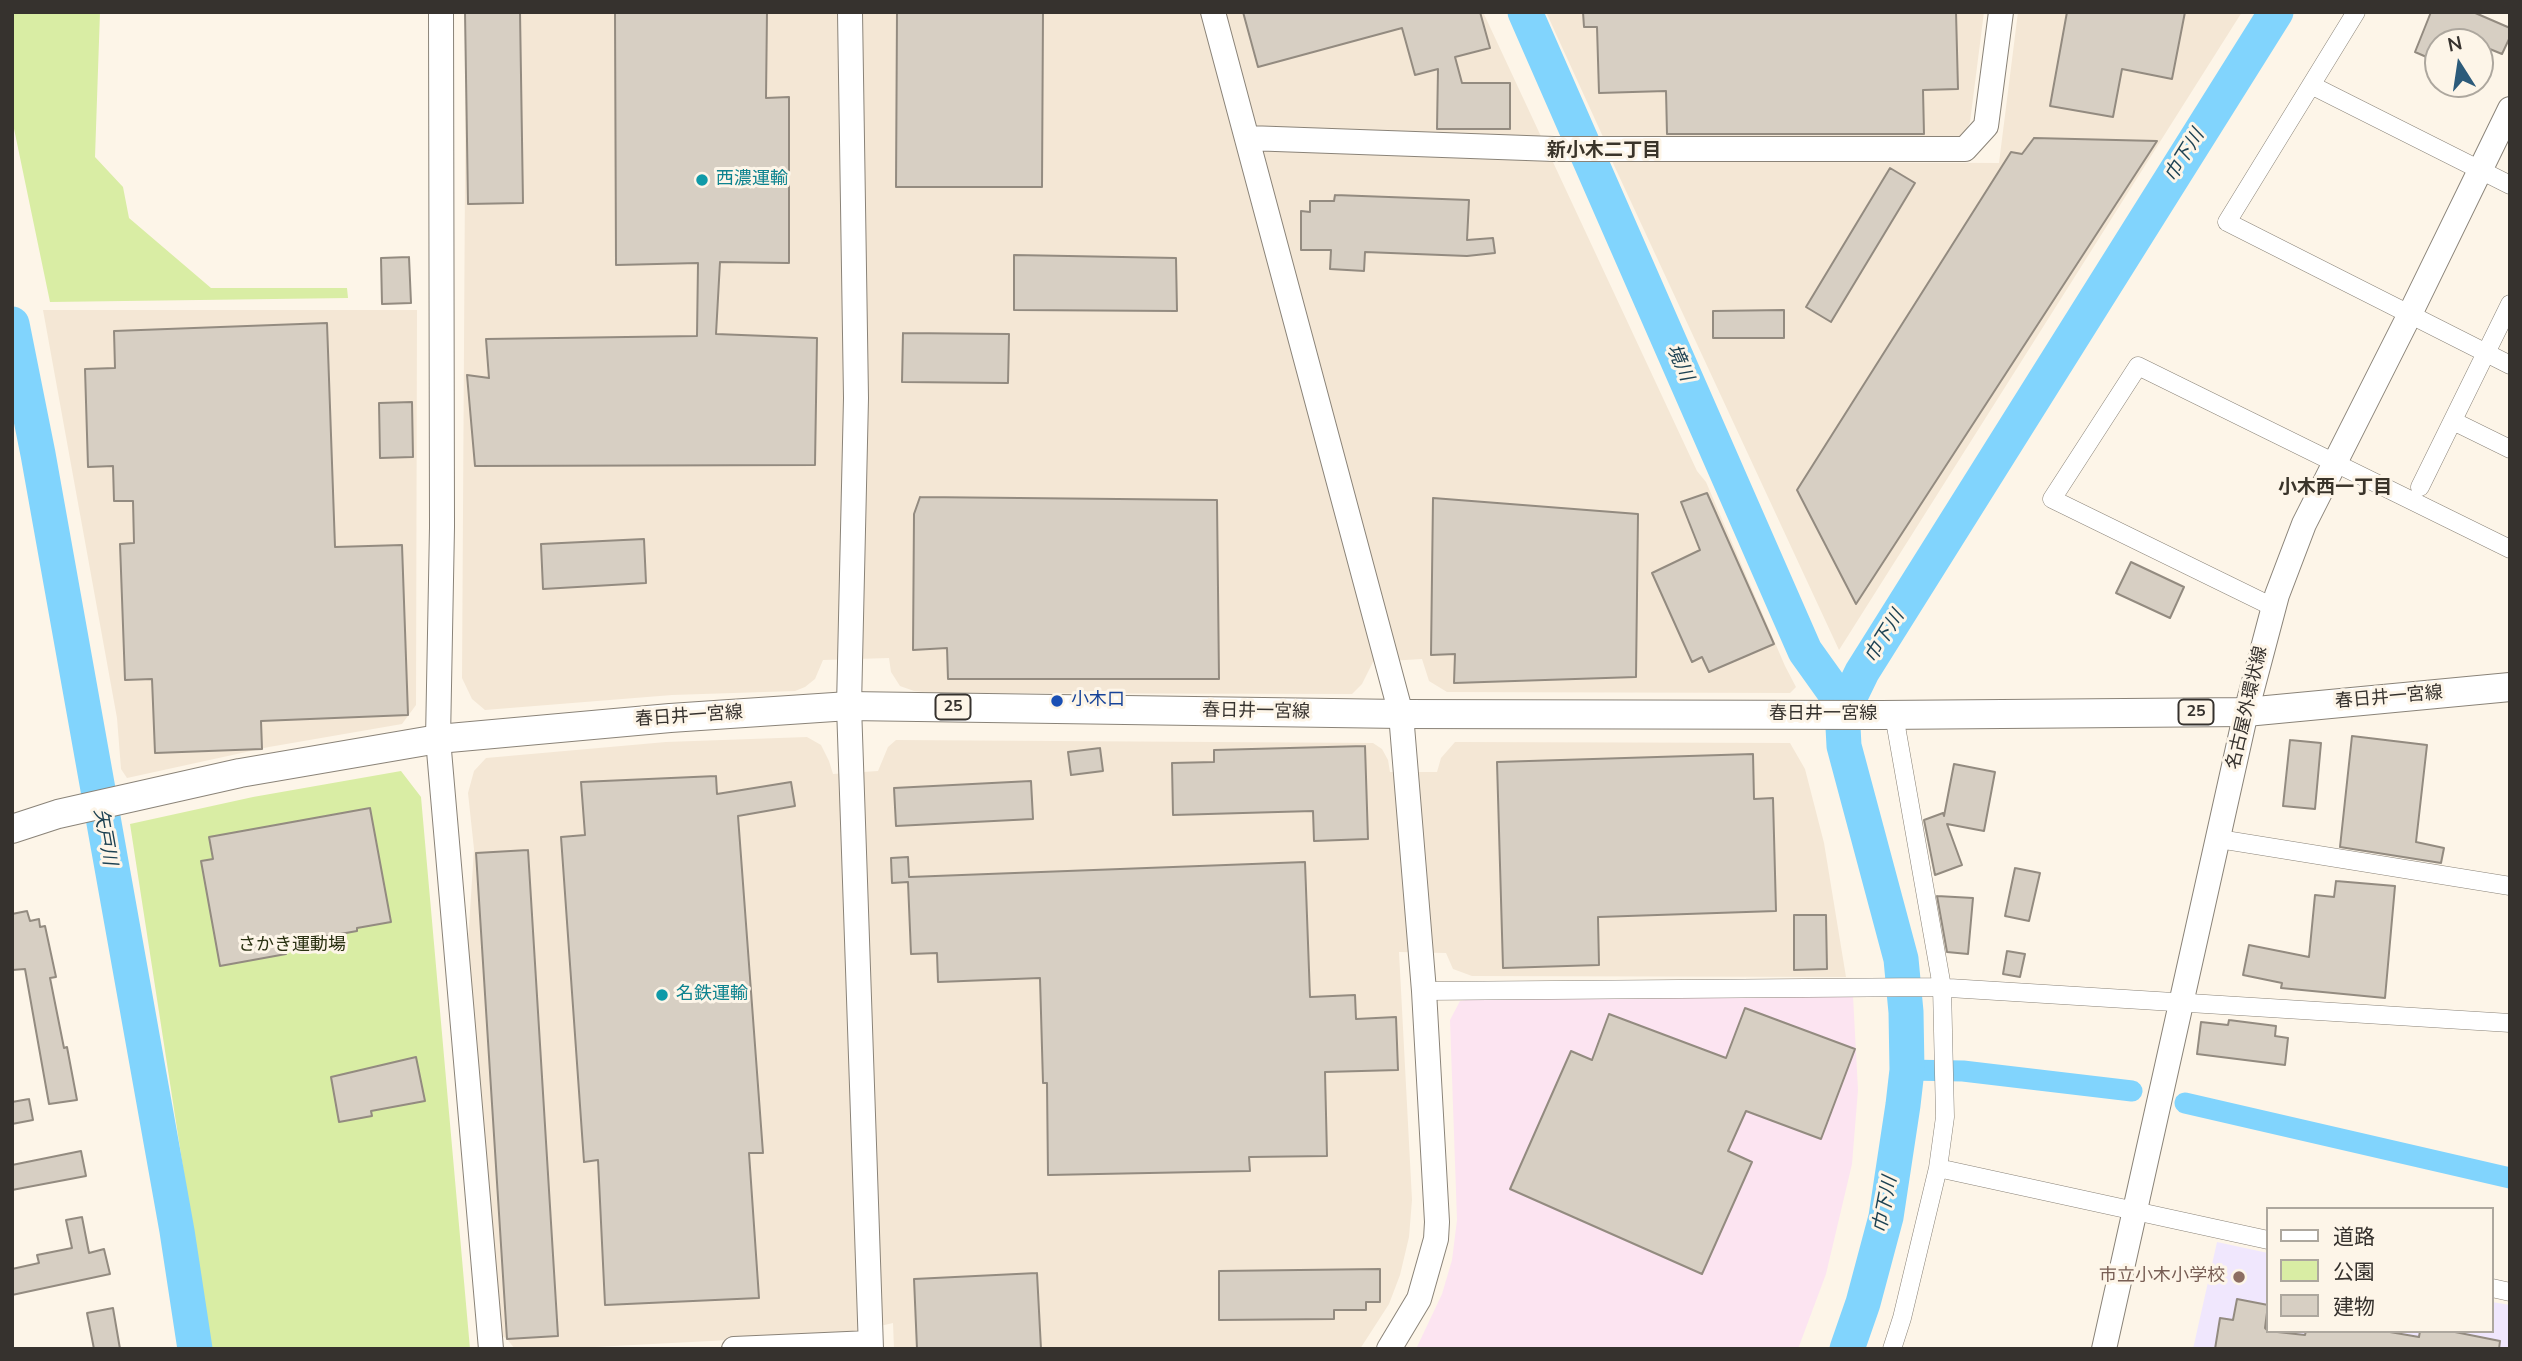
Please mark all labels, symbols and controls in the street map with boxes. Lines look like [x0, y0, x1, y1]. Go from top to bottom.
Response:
north arrow [2424, 28, 2494, 98]
text: N [2445, 30, 2465, 59]
water label: 巾下川 [2160, 126, 2210, 186]
district label: 新小木二丁目 [1547, 140, 1661, 162]
place label: 西濃運輸 [716, 169, 788, 191]
marker: 西濃運輸 [694, 172, 710, 188]
water label: 境川 [1661, 341, 1697, 385]
district label: 小木西一丁目 [2278, 477, 2392, 499]
water label: 巾下川 [1860, 607, 1910, 667]
street label: 名古屋外環状線 [2223, 644, 2273, 772]
street label: 春日井一宮線 [2334, 683, 2444, 713]
place label: 小木口 [1071, 690, 1125, 712]
marker: 小木口 [1049, 693, 1065, 709]
road number: 25 [936, 694, 970, 720]
road number: 25 [2178, 699, 2214, 724]
street label: 春日井一宮線 [1202, 700, 1310, 724]
street label: 春日井一宮線 [634, 702, 744, 732]
street label: 春日井一宮線 [1769, 704, 1877, 726]
water label: 矢戸川 [88, 807, 120, 867]
park label: さかき運動場 [238, 935, 346, 957]
place label: 名鉄運輸 [676, 984, 748, 1006]
marker: 名鉄運輸 [654, 987, 670, 1003]
water label: 巾下川 [1869, 1175, 1903, 1235]
legend [2266, 1207, 2494, 1333]
text: 道路 [2333, 1223, 2375, 1251]
text: 公園 [2333, 1258, 2375, 1286]
place label: 市立小木小学校 [2099, 1266, 2225, 1288]
marker: 市立小木小学校 [2231, 1269, 2247, 1285]
text: 建物 [2333, 1293, 2375, 1321]

